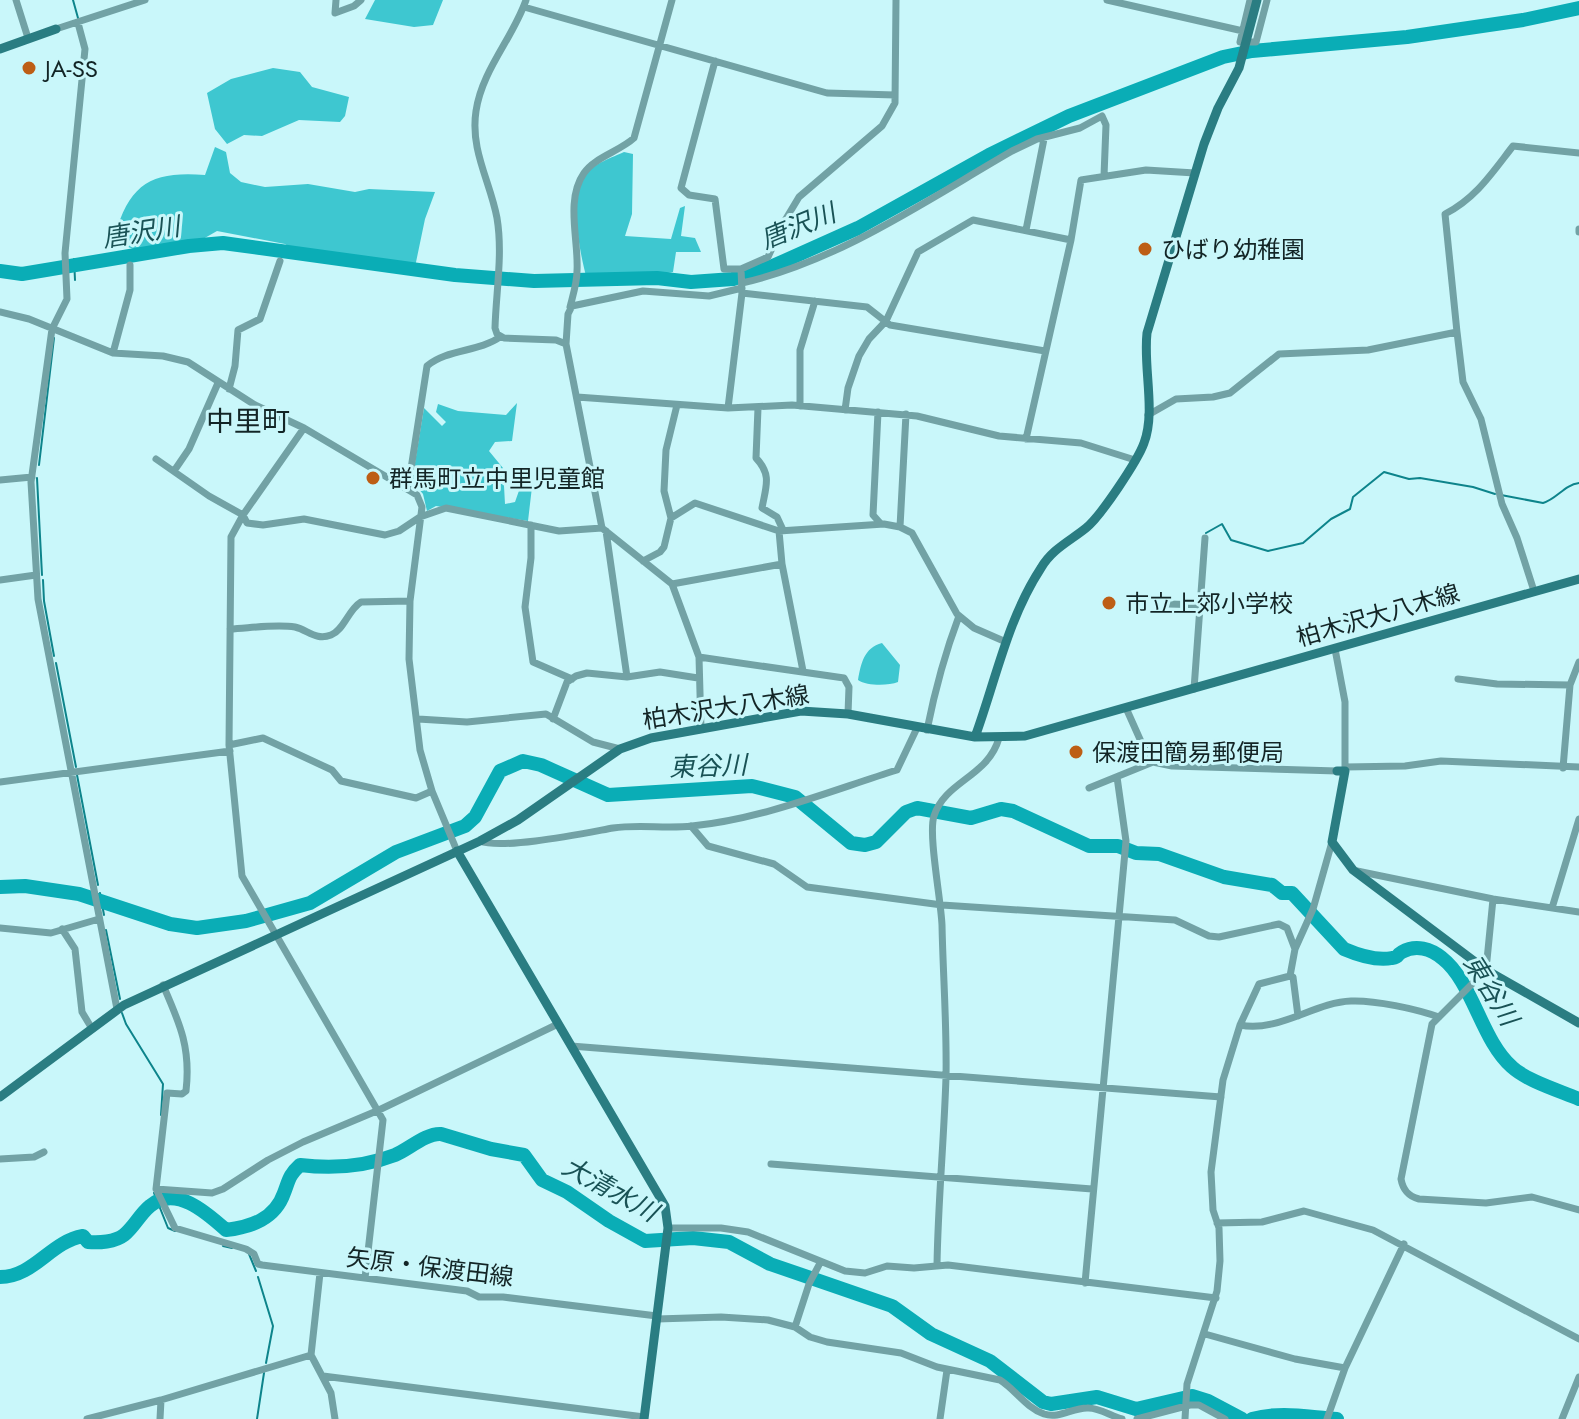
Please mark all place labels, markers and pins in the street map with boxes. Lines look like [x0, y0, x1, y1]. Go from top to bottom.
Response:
place label: JA-SS [42, 51, 98, 86]
marker: JA-SS [20, 59, 38, 77]
place label: ひばり幼稚園 [1161, 232, 1305, 267]
marker: ひばり幼稚園 [1136, 240, 1154, 258]
place label: 群馬町立中里児童館 [389, 461, 605, 496]
marker: 群馬町立中里児童館 [364, 469, 382, 487]
place label: 市立上郊小学校 [1125, 586, 1293, 621]
marker: 市立上郊小学校 [1100, 594, 1118, 612]
place label: 保渡田簡易郵便局 [1092, 735, 1284, 770]
marker: 保渡田簡易郵便局 [1067, 743, 1085, 761]

